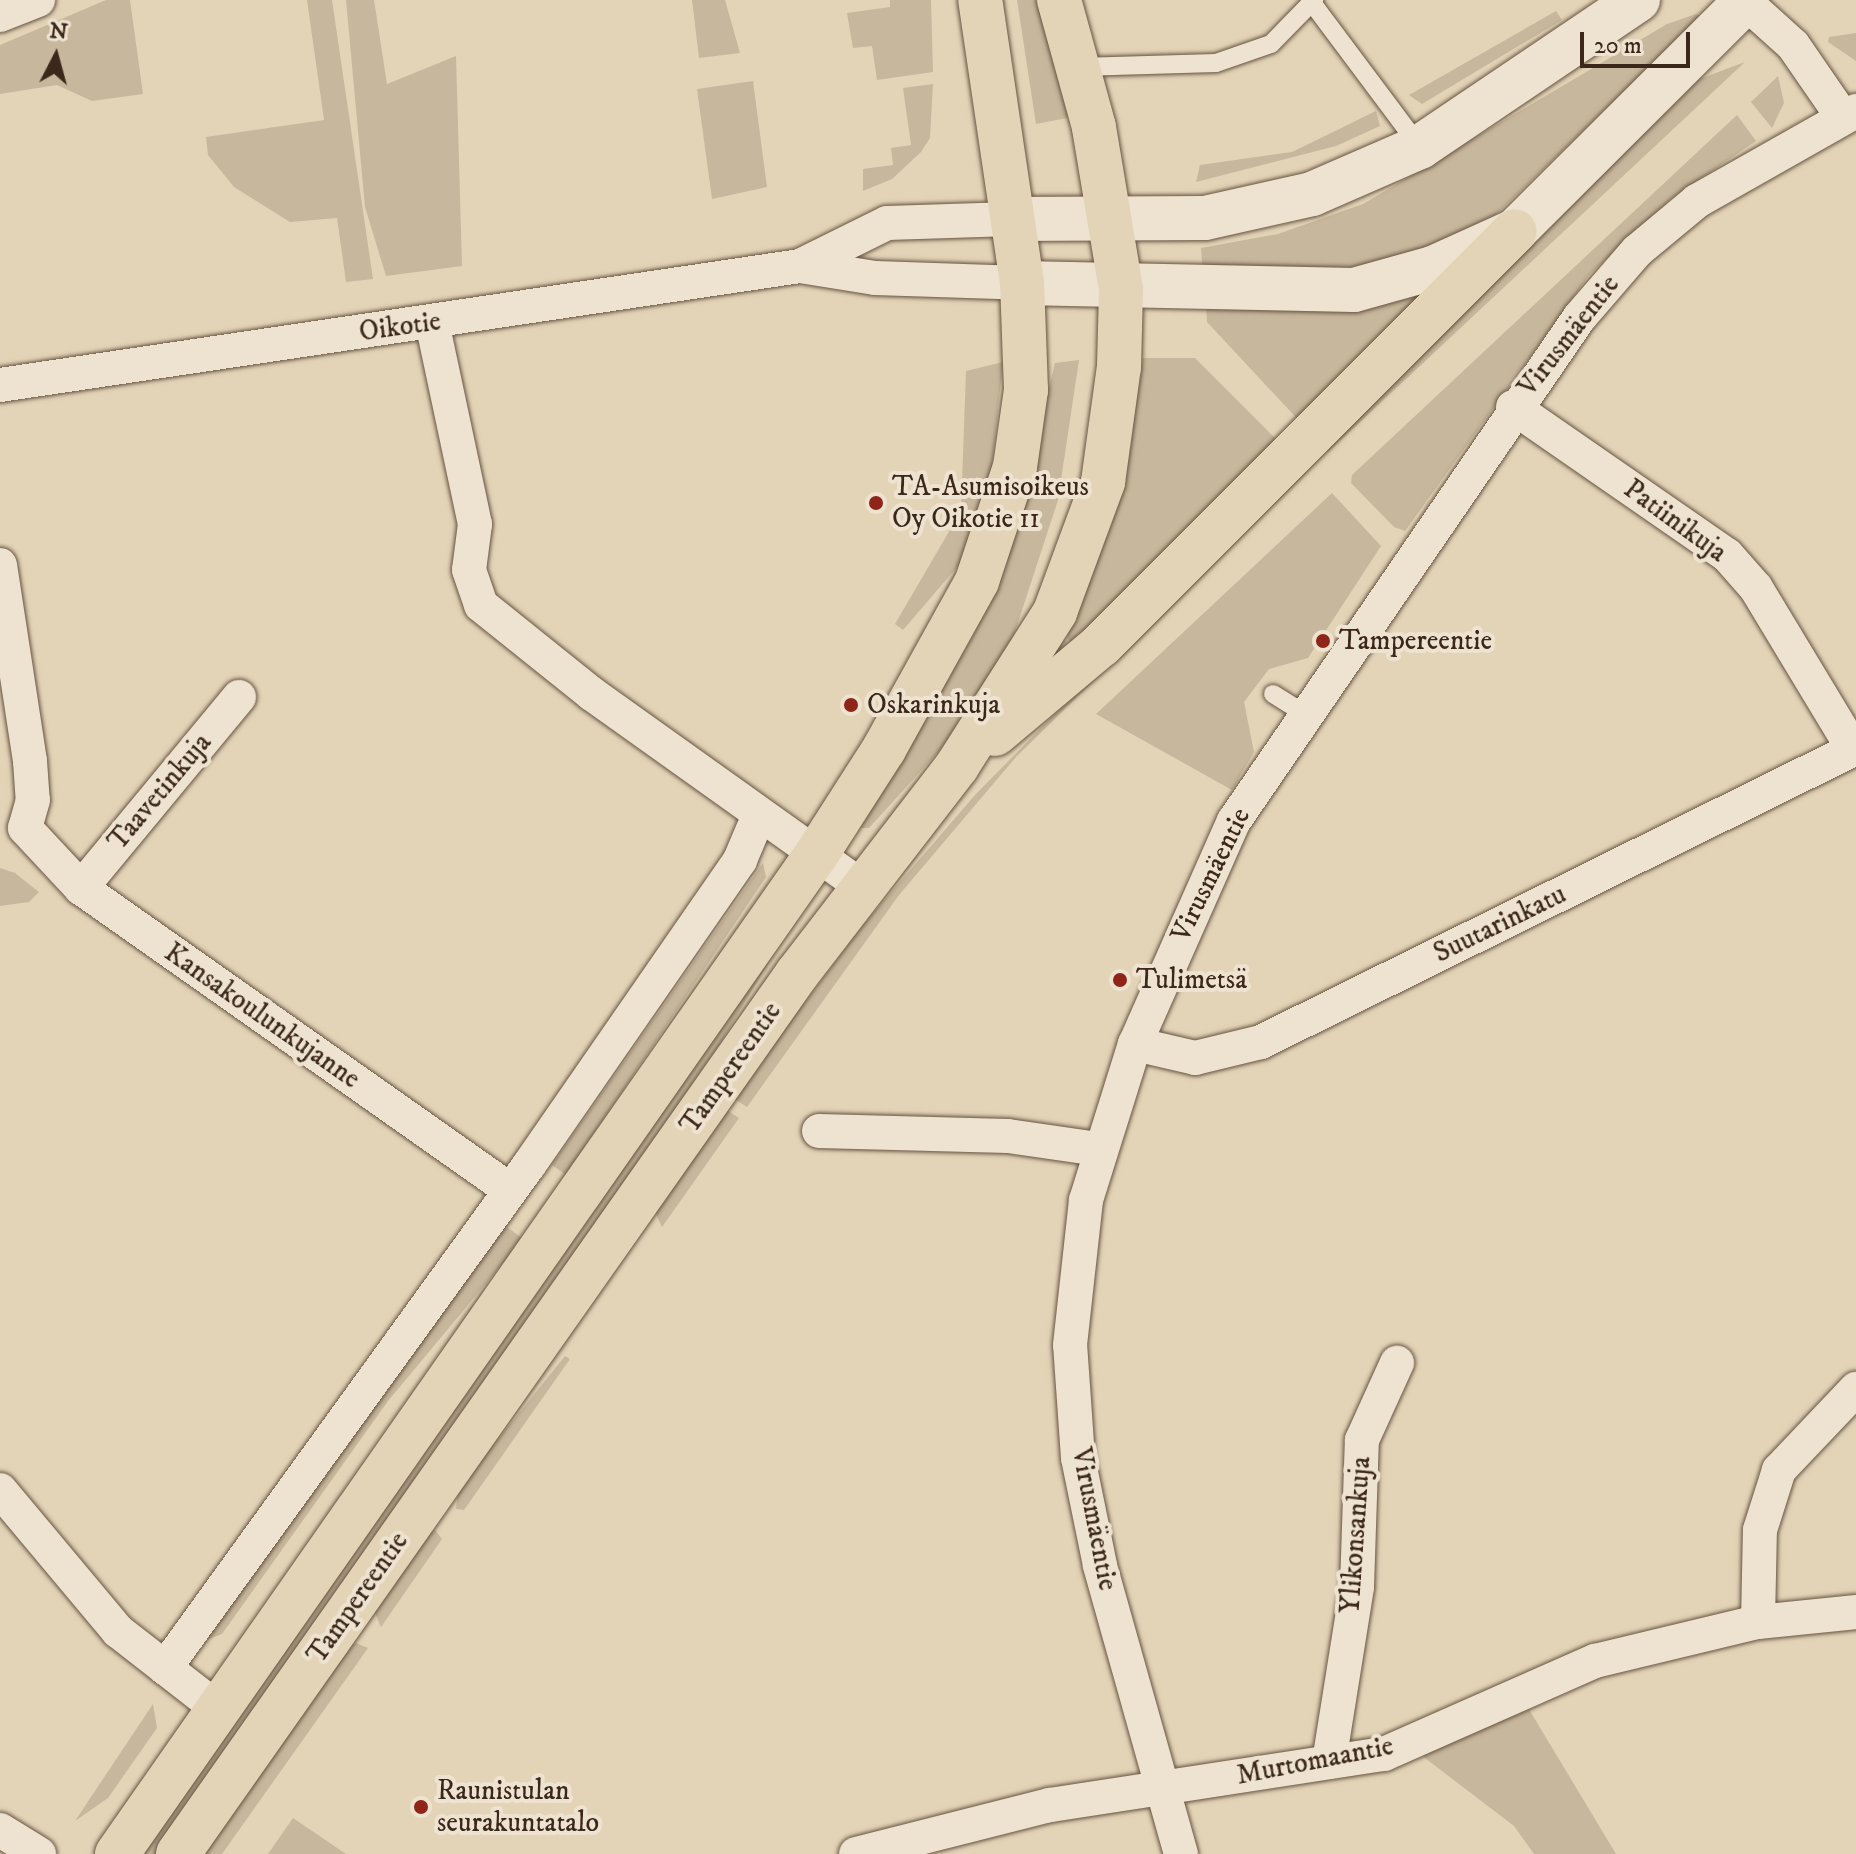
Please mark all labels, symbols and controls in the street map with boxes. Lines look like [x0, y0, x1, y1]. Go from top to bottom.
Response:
north arrow [16, 16, 96, 96]
scale bar [1584, 16, 1694, 66]
text: N [48, 17, 69, 46]
text: 20 m [1594, 31, 1642, 61]
street label: Virusmäentie [1511, 269, 1627, 403]
street label: Oikotie [357, 305, 443, 349]
place label: TA-Asumisoikeus Oy Oikotie 11 [892, 470, 1089, 536]
street label: Patiinikuja [1617, 472, 1733, 570]
marker: TA-Asumisoikeus Oy Oikotie 11 [867, 494, 885, 512]
place label: Tampereentie [1339, 624, 1492, 658]
marker: Tampereentie [1314, 632, 1332, 650]
place label: Oskarinkuja [867, 688, 1000, 722]
marker: Oskarinkuja [842, 696, 860, 714]
street label: Taavetinkuja [101, 726, 219, 858]
street label: Virusmäentie [1164, 803, 1258, 947]
street label: Suutarinkatu [1428, 878, 1572, 970]
street label: Kansakoulunkujanne [158, 936, 366, 1096]
place label: Tulimetsä [1136, 963, 1247, 997]
marker: Tulimetsä [1111, 971, 1129, 989]
street label: Tampereentie [673, 996, 789, 1140]
street label: Virusmäentie [1064, 1445, 1124, 1593]
street label: Ylikonsankuja [1334, 1455, 1378, 1615]
street label: Tampereentie [300, 1526, 416, 1670]
street label: Murtomaantie [1234, 1729, 1396, 1793]
place label: Raunistulan seurakuntatalo [437, 1774, 599, 1840]
marker: Raunistulan seurakuntatalo [412, 1798, 430, 1816]

